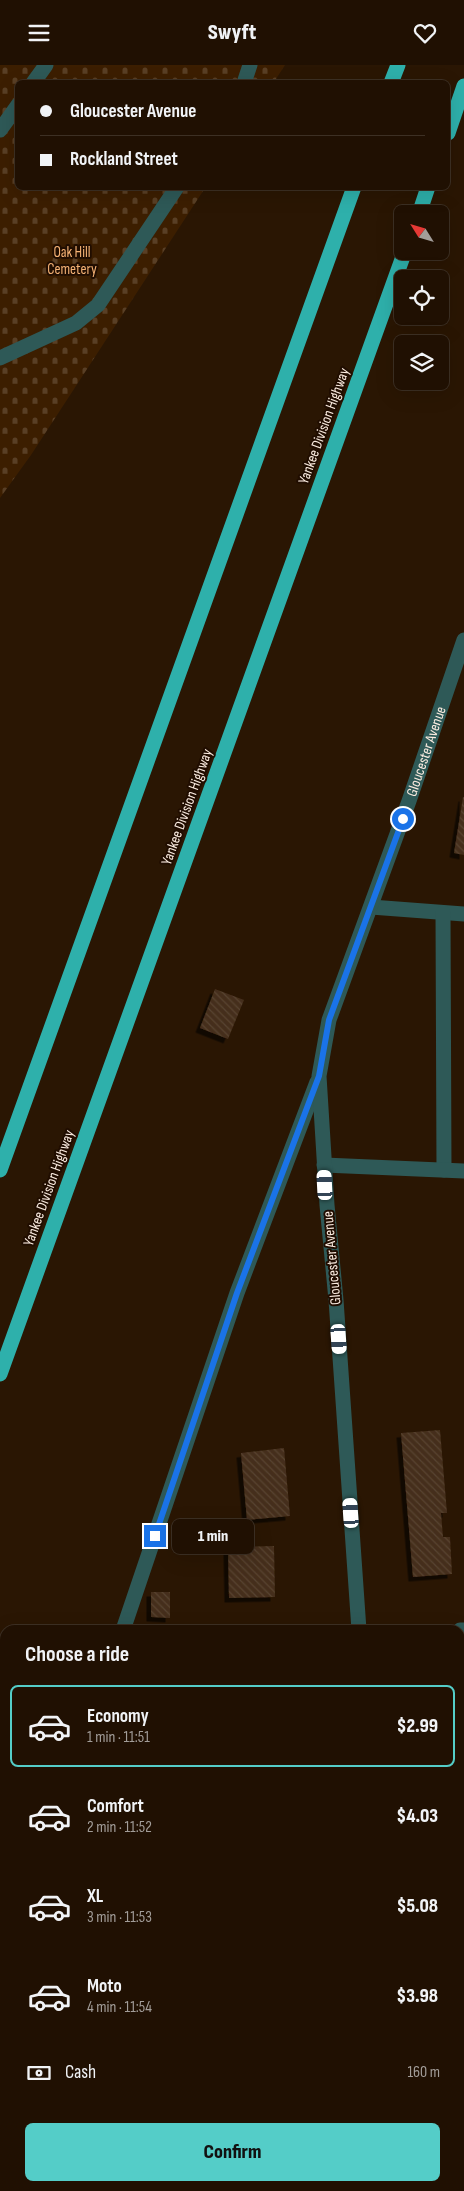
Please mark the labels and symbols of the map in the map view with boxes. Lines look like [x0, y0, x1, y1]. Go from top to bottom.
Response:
north arrow [394, 205, 449, 260]
park label: Oak Hill Cemetery [47, 243, 97, 279]
street label: Yankee Division Highway [294, 365, 354, 487]
street label: Gloucester Avenue [402, 704, 450, 799]
street label: Yankee Division Highway [157, 746, 217, 868]
route start [392, 808, 414, 830]
street label: Yankee Division Highway [19, 1127, 79, 1249]
car [316, 1170, 333, 1200]
street label: Gloucester Avenue [318, 1210, 346, 1306]
car [330, 1324, 347, 1354]
car [342, 1498, 359, 1528]
callout: 1 min [172, 1519, 255, 1553]
route end [144, 1525, 166, 1547]

